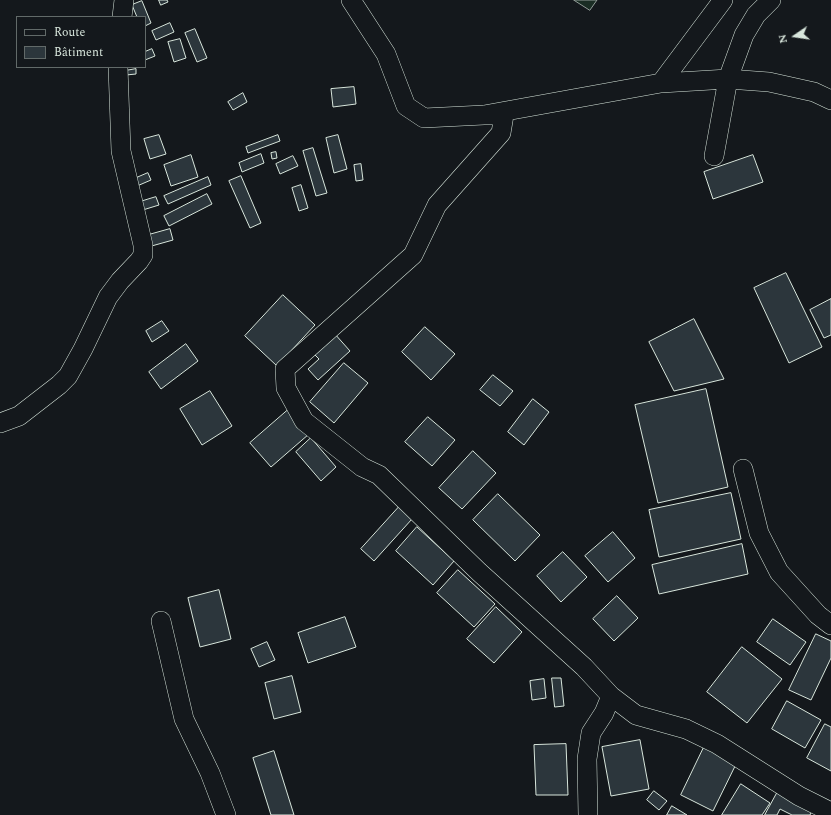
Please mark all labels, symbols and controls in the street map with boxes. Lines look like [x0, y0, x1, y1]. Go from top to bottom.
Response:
legend [16, 16, 146, 68]
north arrow [775, 16, 815, 56]
text: Route [54, 23, 85, 42]
text: N [774, 33, 792, 45]
text: Bâtiment [54, 43, 103, 62]

